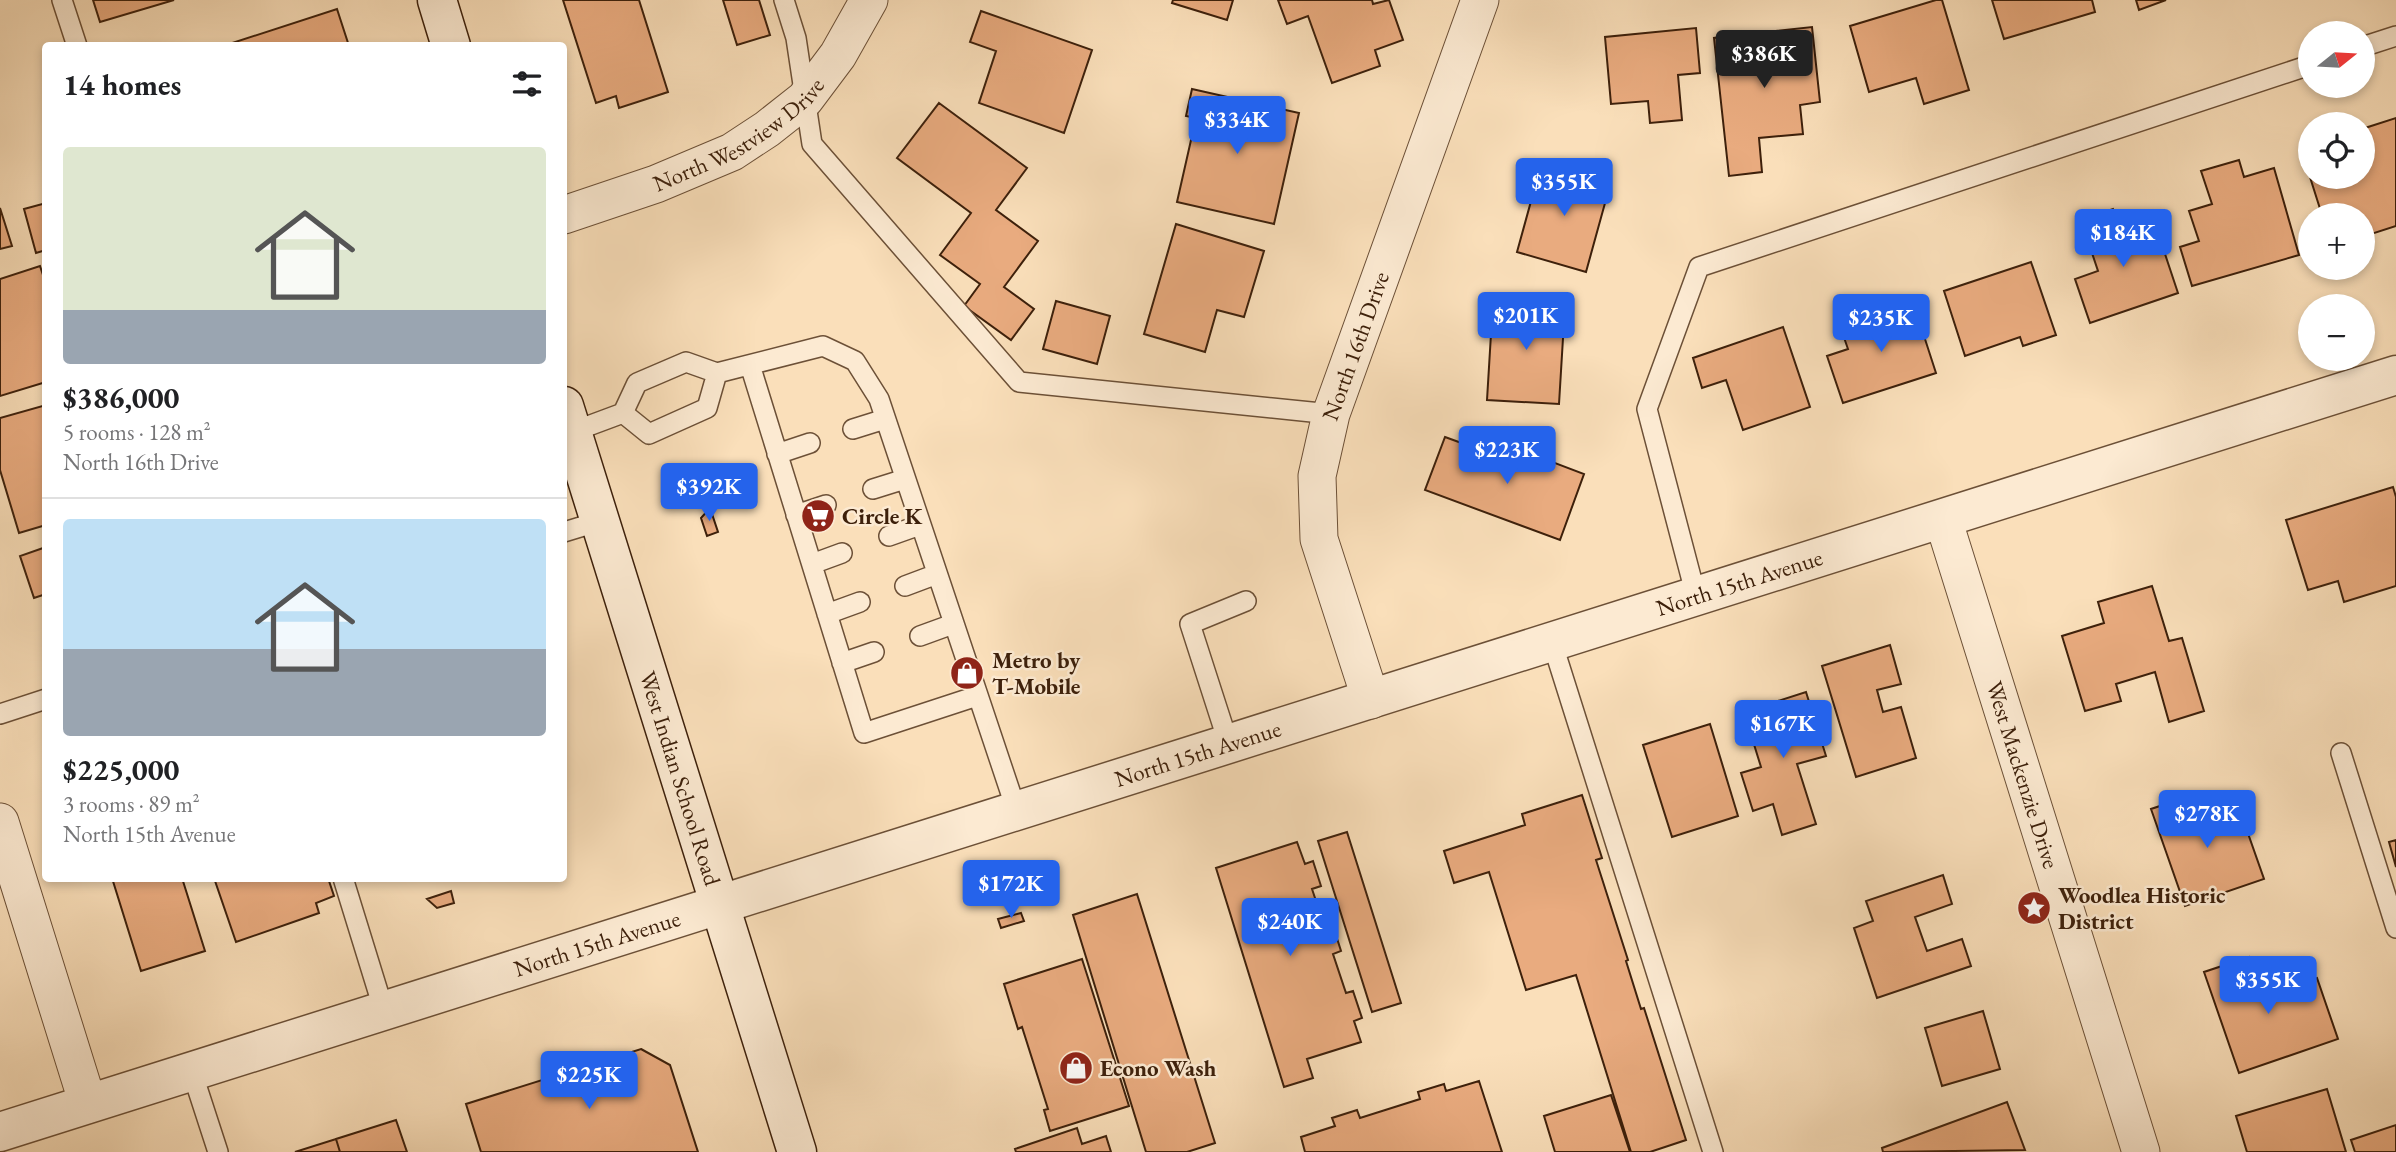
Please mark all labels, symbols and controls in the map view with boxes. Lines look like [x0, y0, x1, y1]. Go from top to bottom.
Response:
north arrow [2298, 21, 2375, 98]
map controls [2298, 21, 2375, 371]
pin: $386K [1715, 31, 1813, 90]
text: $386K [1732, 38, 1796, 68]
text: 14 homes [63, 65, 181, 104]
icon: filters [508, 65, 546, 103]
street label: North Westview Drive [648, 72, 831, 199]
pin: $334K [1188, 96, 1286, 156]
text: $334K [1205, 104, 1269, 134]
button: locate [2298, 112, 2375, 189]
pin: $355K [1515, 158, 1613, 218]
text: $355K [1532, 166, 1596, 196]
icon: home [242, 192, 368, 318]
button: + [2298, 203, 2375, 280]
pin: $184K [2074, 210, 2172, 269]
text: $184K [2091, 217, 2155, 247]
street label: North 16th Drive [1315, 268, 1396, 424]
pin: $201K [1477, 292, 1575, 352]
pin: $235K [1832, 294, 1930, 354]
button: − [2298, 294, 2375, 371]
text: $201K [1494, 300, 1558, 330]
text: $235K [1849, 302, 1913, 332]
text: $386,000 [63, 378, 179, 417]
text: 5 rooms · 128 m² [63, 417, 211, 447]
pin: $223K [1458, 426, 1556, 486]
text: $223K [1475, 434, 1539, 464]
text: North 16th Drive [63, 447, 219, 477]
pin: $392K [660, 463, 758, 523]
text: $392K [677, 471, 741, 501]
supermarket icon: Circle K [799, 497, 837, 535]
place label: Circle K [842, 501, 923, 531]
street label: North 15th Avenue [1652, 542, 1826, 623]
icon: home [242, 564, 368, 690]
place label: Metro by T-Mobile [992, 645, 1081, 701]
shop icon: Metro by T-Mobile [948, 654, 986, 692]
street label: West Indian School Road [633, 667, 728, 889]
street label: West Mackenzie Drive [1980, 677, 2066, 872]
pin: $167K [1734, 700, 1832, 760]
text: $167K [1751, 708, 1815, 738]
street label: North 15th Avenue [1111, 713, 1285, 794]
text: $225,000 [63, 750, 179, 789]
text: 3 rooms · 89 m² [63, 789, 200, 819]
pin: $278K [2158, 790, 2256, 850]
text: $278K [2175, 798, 2239, 828]
text: North 15th Avenue [63, 819, 236, 849]
pin: $172K [962, 860, 1060, 920]
text: $172K [979, 868, 1043, 898]
place label: Woodlea Historic District [2058, 880, 2226, 936]
place icon: Woodlea Historic District [2015, 889, 2053, 927]
pin: $240K [1241, 898, 1339, 958]
street label: North 15th Avenue [510, 903, 684, 984]
text: $240K [1258, 906, 1322, 936]
pin: $355K [2219, 956, 2317, 1016]
text: $355K [2236, 964, 2300, 994]
shop icon: Econo Wash [1057, 1049, 1095, 1087]
pin: $225K [540, 1052, 638, 1111]
place label: Econo Wash [1100, 1053, 1216, 1083]
text: $225K [557, 1059, 621, 1089]

